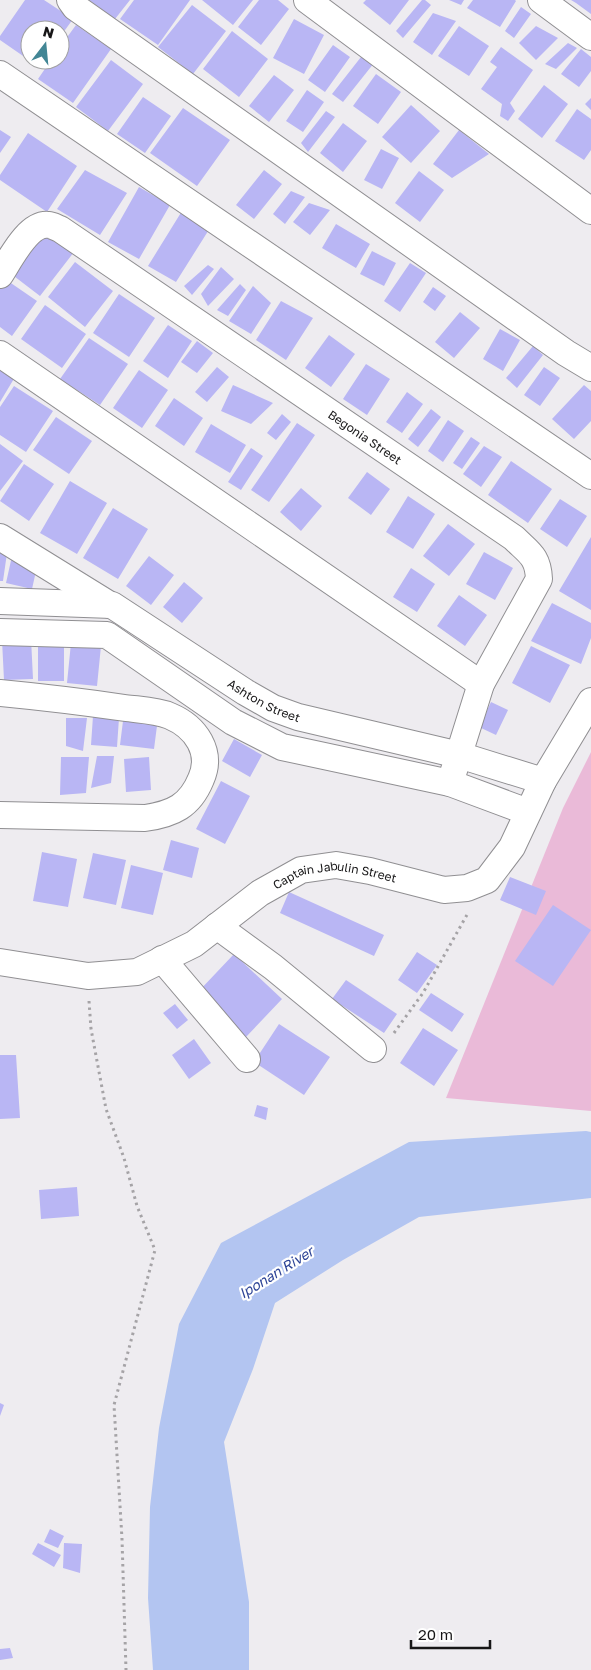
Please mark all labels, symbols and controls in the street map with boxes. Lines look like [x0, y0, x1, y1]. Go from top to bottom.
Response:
north arrow [20, 20, 70, 70]
text: N [41, 22, 56, 42]
street label: Begonia Street [325, 406, 405, 467]
street label: Ashton Street [225, 675, 303, 725]
street label: Captain Jabulin Street [270, 857, 398, 892]
water label: Iponan River [236, 1241, 318, 1302]
scale bar [411, 1618, 490, 1650]
text: 20 m [418, 1625, 453, 1643]

